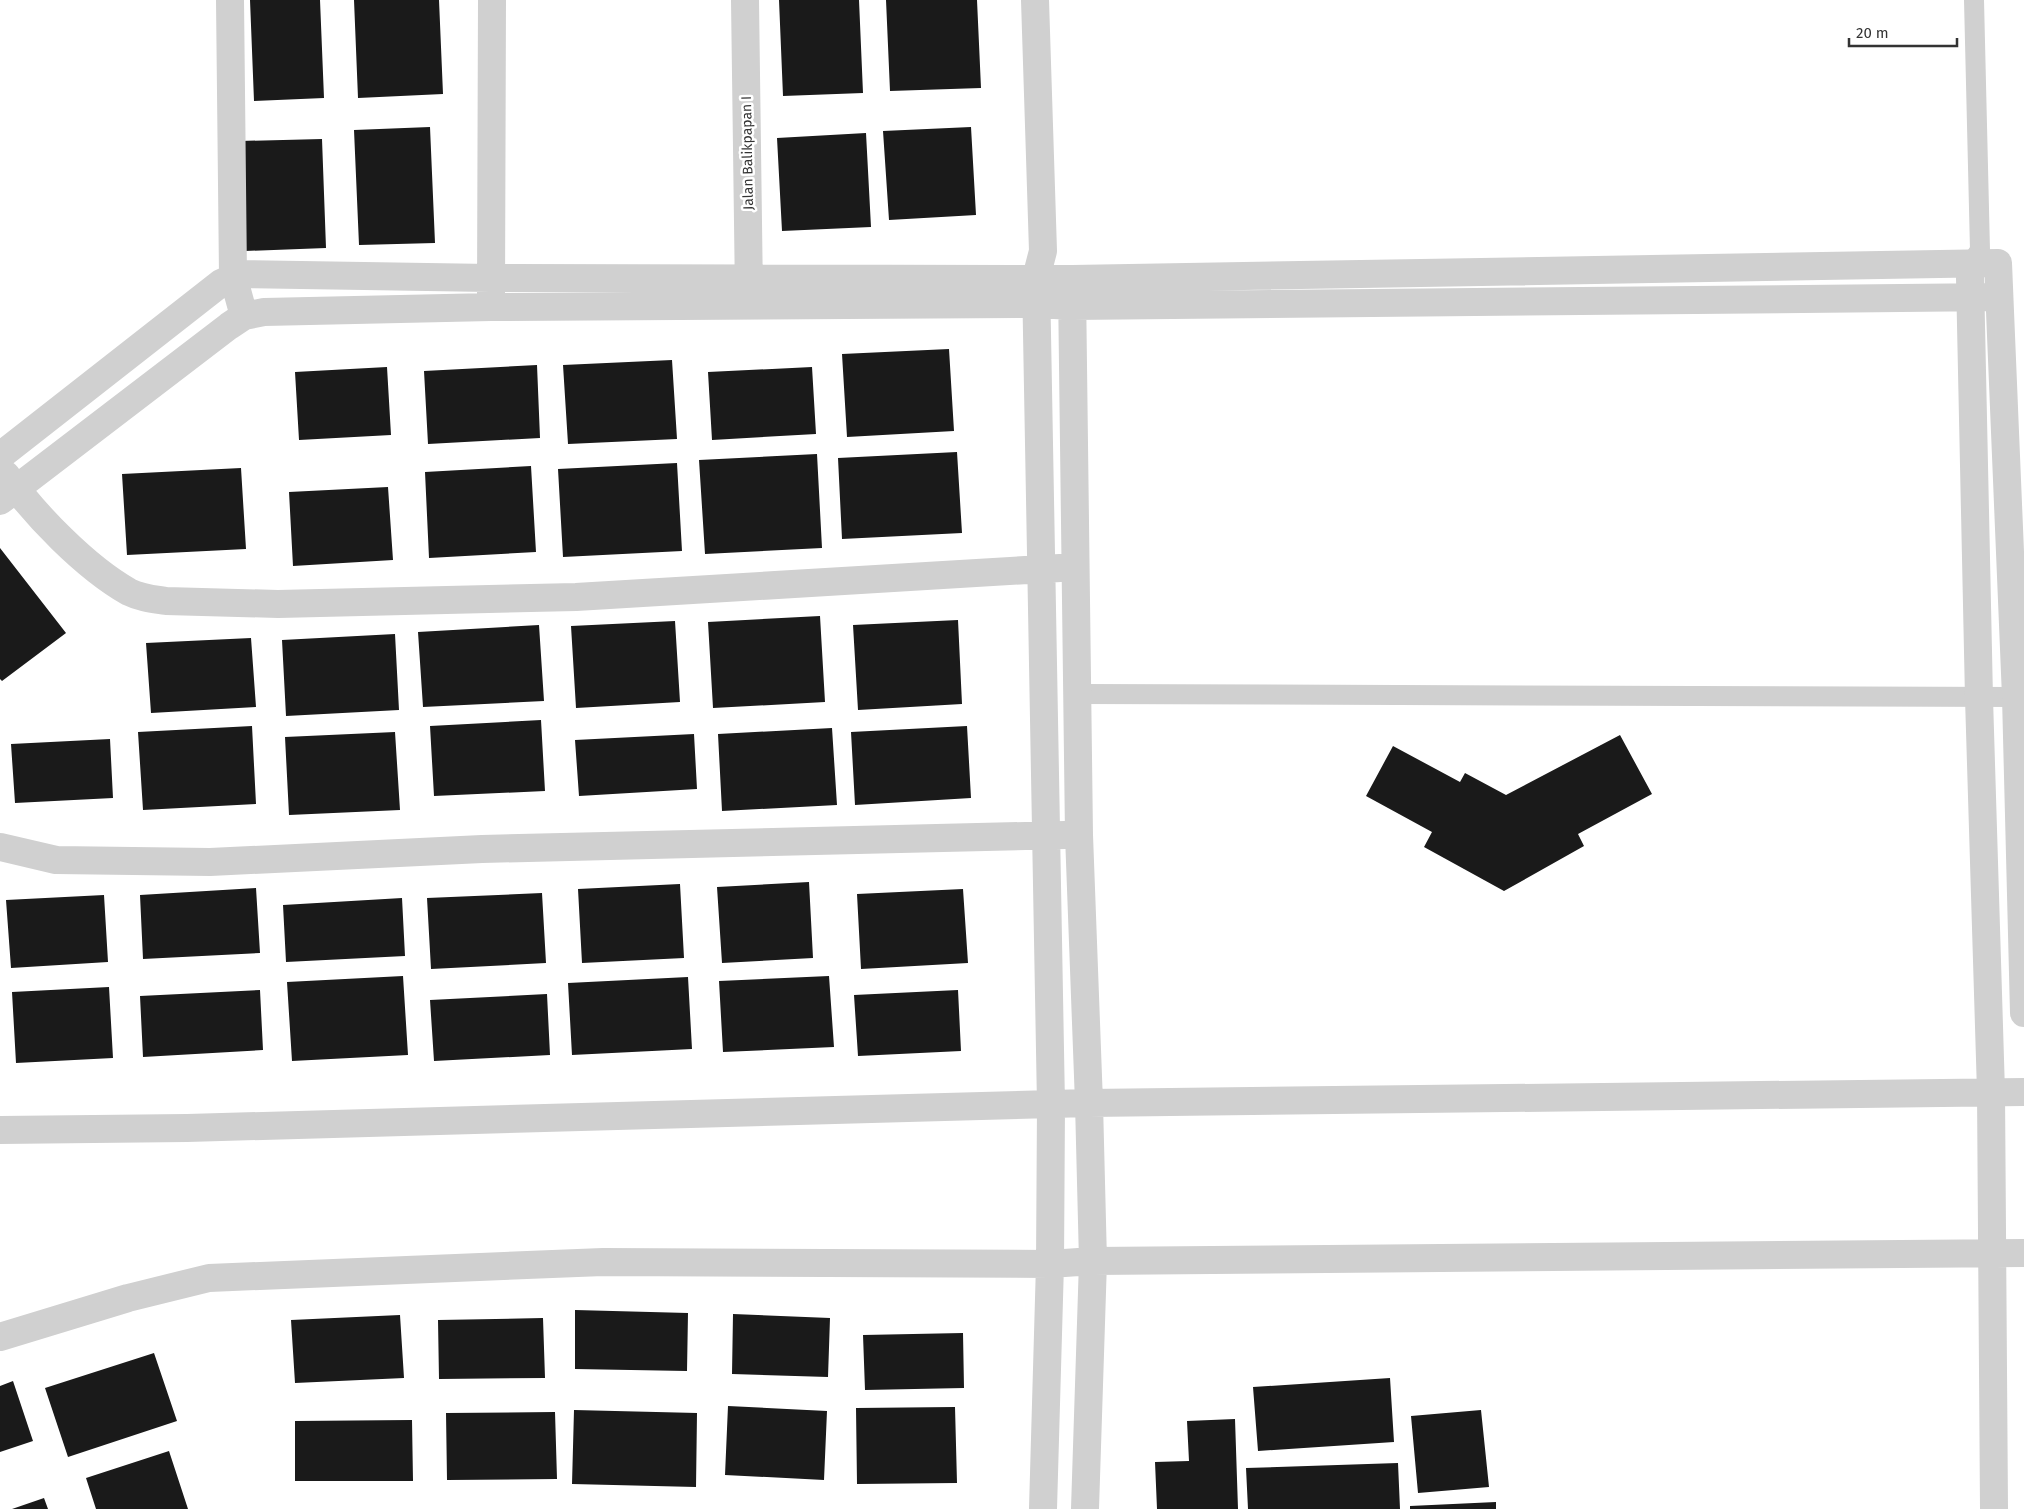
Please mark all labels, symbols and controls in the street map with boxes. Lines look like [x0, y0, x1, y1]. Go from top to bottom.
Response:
scale bar [1849, 15, 1956, 47]
text: 20 m [1856, 24, 1889, 42]
street label: Jalan Balikpapan I [738, 96, 757, 210]

